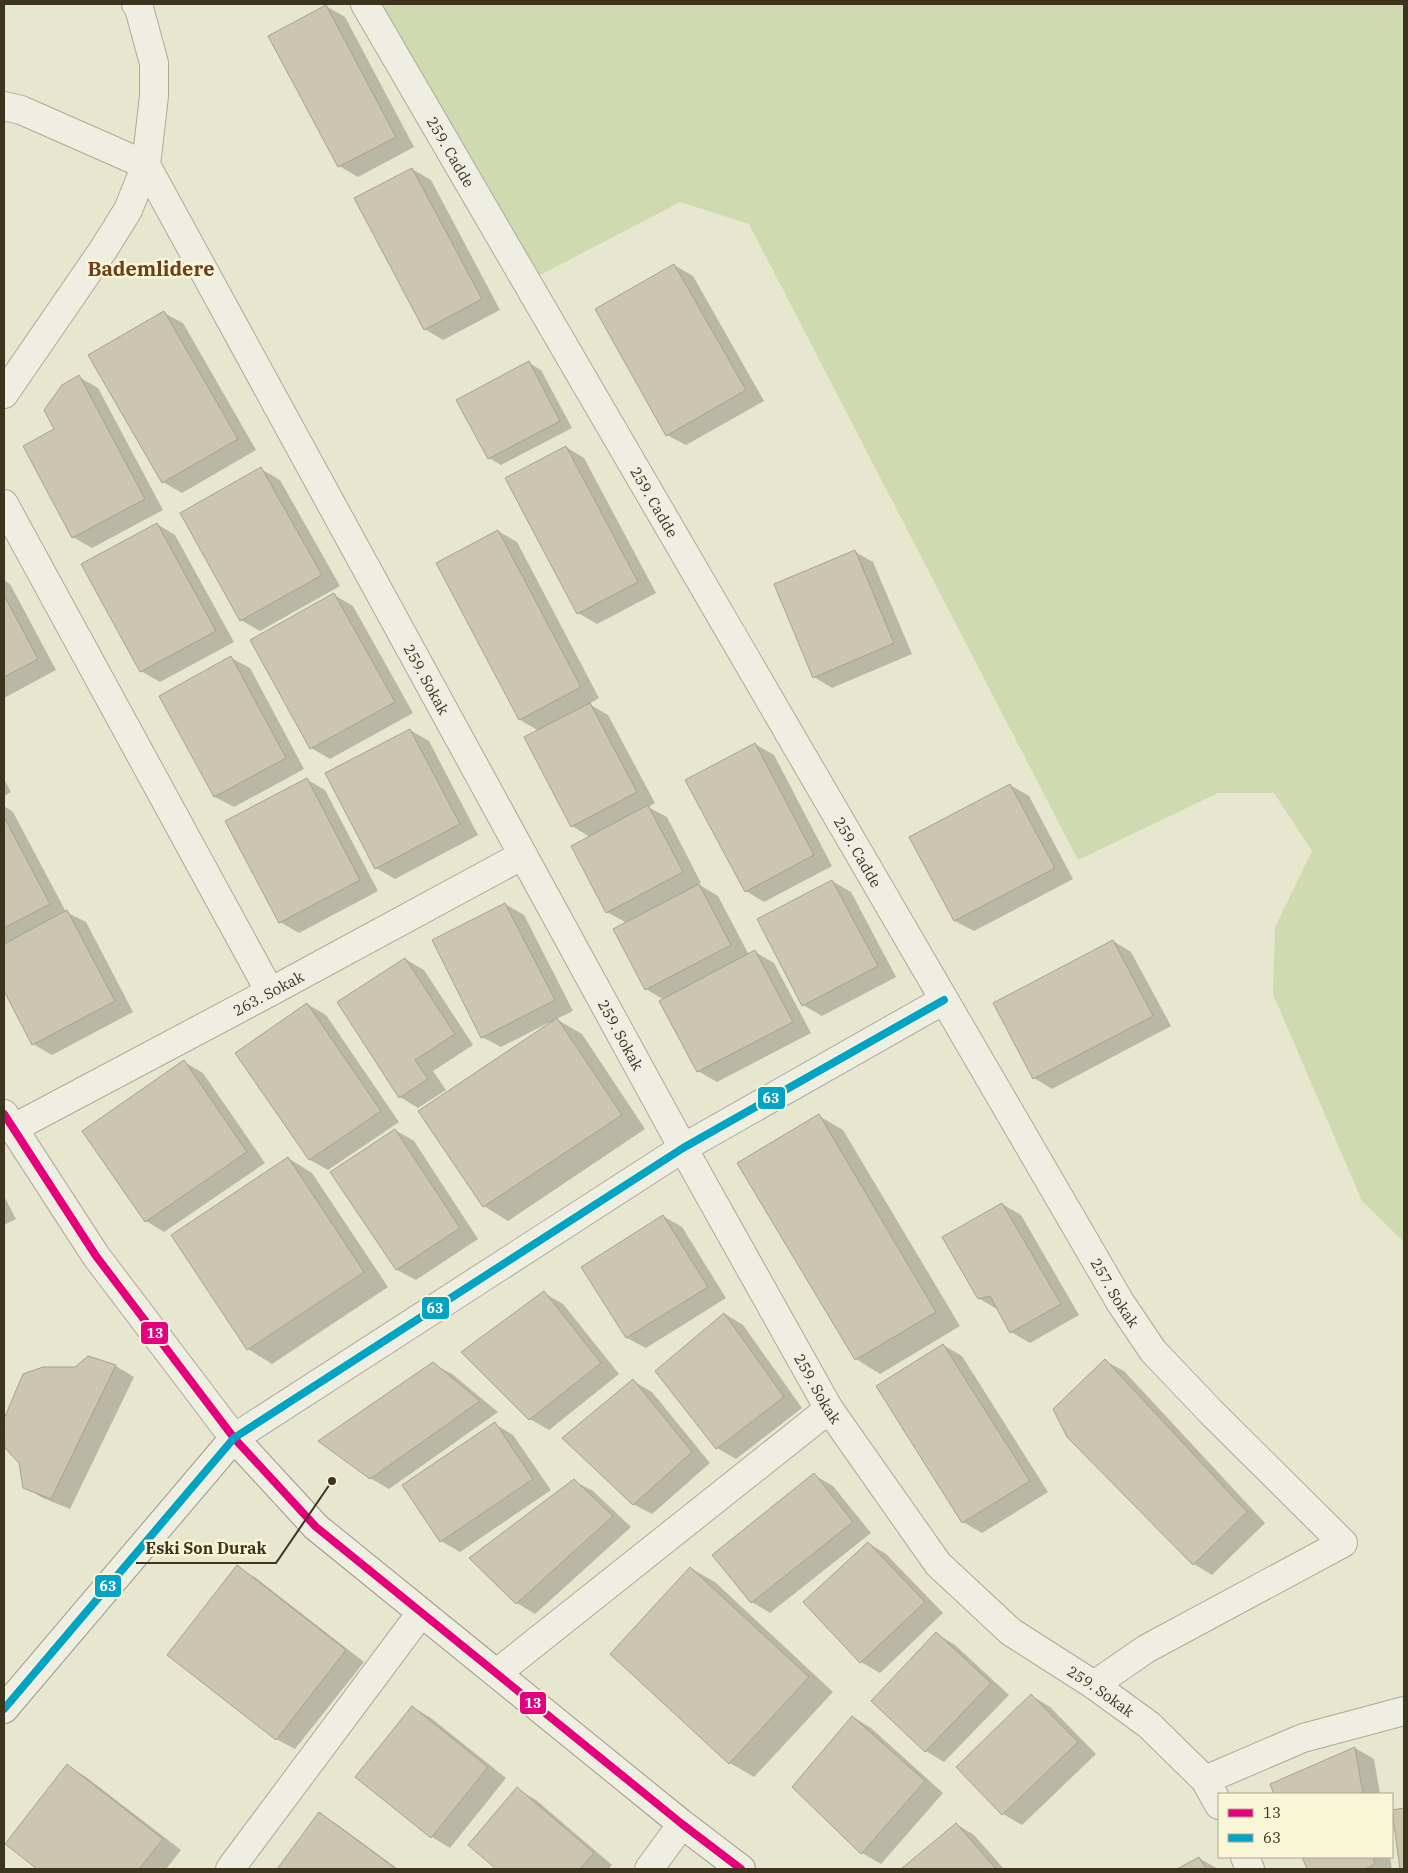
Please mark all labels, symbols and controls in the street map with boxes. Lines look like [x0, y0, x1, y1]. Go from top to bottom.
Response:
street label: 259. Cadde [423, 113, 479, 191]
district label: Bademlidere [87, 255, 215, 282]
street label: 259. Cadde [627, 463, 683, 541]
street label: 259. Sokak [400, 641, 454, 718]
street label: 259. Cadde [830, 813, 886, 891]
street label: 263. Sokak [229, 966, 307, 1020]
street label: 259. Sokak [594, 996, 648, 1073]
line badge: 63 [757, 1086, 786, 1110]
text: 63 [763, 1089, 779, 1107]
street label: 257. Sokak [1087, 1255, 1144, 1331]
line badge: 63 [421, 1296, 450, 1320]
text: 63 [427, 1299, 443, 1317]
line badge: 13 [140, 1321, 169, 1345]
text: 13 [147, 1324, 163, 1342]
street label: 259. Sokak [790, 1350, 846, 1427]
callout: Eski Son Durak [136, 1532, 276, 1563]
text: Eski Son Durak [146, 1538, 266, 1558]
line badge: 63 [94, 1574, 122, 1598]
text: 63 [100, 1577, 116, 1595]
street label: 259. Sokak [1064, 1661, 1139, 1721]
line badge: 13 [519, 1691, 547, 1715]
text: 13 [525, 1694, 541, 1712]
legend [1218, 1793, 1393, 1858]
text: 13 [1263, 1803, 1281, 1822]
text: 63 [1263, 1828, 1281, 1847]

